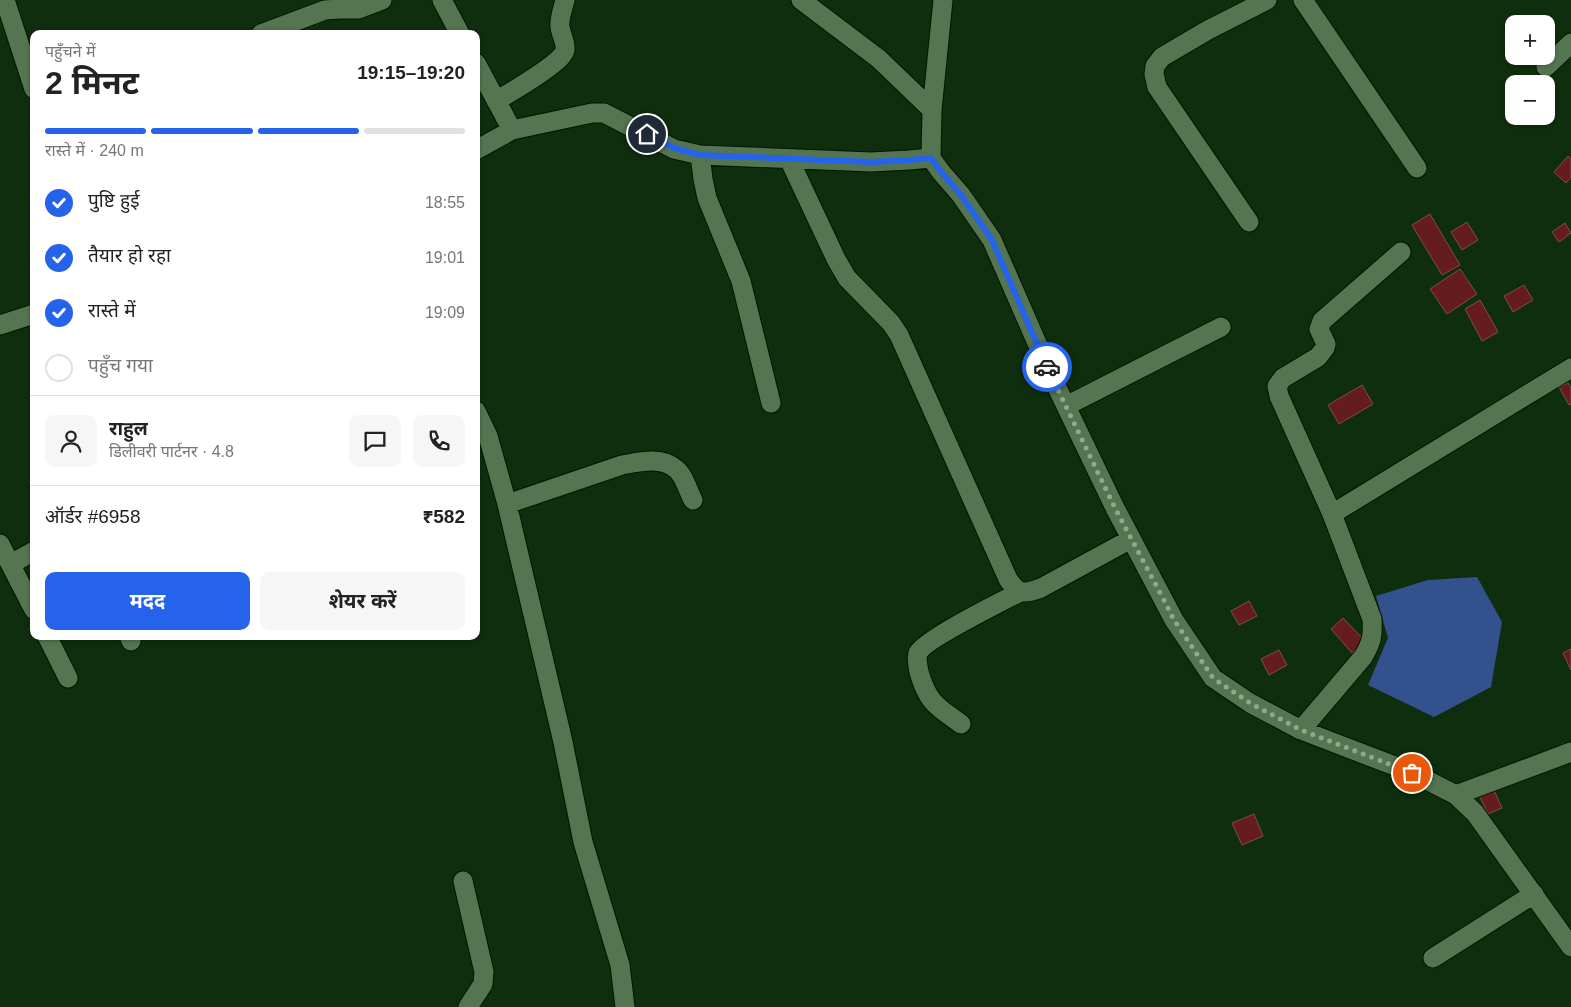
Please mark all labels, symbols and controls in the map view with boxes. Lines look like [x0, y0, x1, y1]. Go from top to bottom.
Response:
map controls [1505, 15, 1555, 125]
button: + [1505, 15, 1555, 65]
text: पहुँचने में [45, 43, 96, 60]
text: 19:15–19:20 [357, 62, 465, 83]
text: 2 मिनट [45, 65, 139, 101]
button: − [1505, 75, 1555, 125]
pin [626, 113, 668, 155]
icon: home [633, 120, 661, 148]
text: रास्ते में · 240 m [45, 142, 144, 159]
icon: check [45, 189, 73, 217]
text: पुष्टि हुई [88, 190, 140, 211]
text: 18:55 [425, 194, 465, 211]
icon: check [45, 244, 73, 272]
text: तैयार हो रहा [88, 245, 171, 266]
text: 19:01 [425, 249, 465, 266]
icon: check [45, 299, 73, 327]
text: रास्ते में [88, 300, 136, 321]
text: 19:09 [425, 304, 465, 321]
courier [1022, 342, 1072, 392]
icon: car [1033, 353, 1061, 381]
text: पहुँच गया [88, 355, 153, 376]
button: person [45, 415, 97, 467]
button: chat [349, 415, 401, 467]
button: phone [413, 415, 465, 467]
text: राहुल [109, 418, 148, 439]
text: डिलीवरी पार्टनर · 4.8 [109, 443, 234, 460]
text: ऑर्डर #6958 [45, 506, 141, 527]
text: ₹582 [422, 506, 465, 527]
button: मदद [45, 572, 250, 630]
button: शेयर करें [260, 572, 465, 630]
pin [1391, 752, 1433, 794]
icon: bag [1398, 759, 1426, 787]

